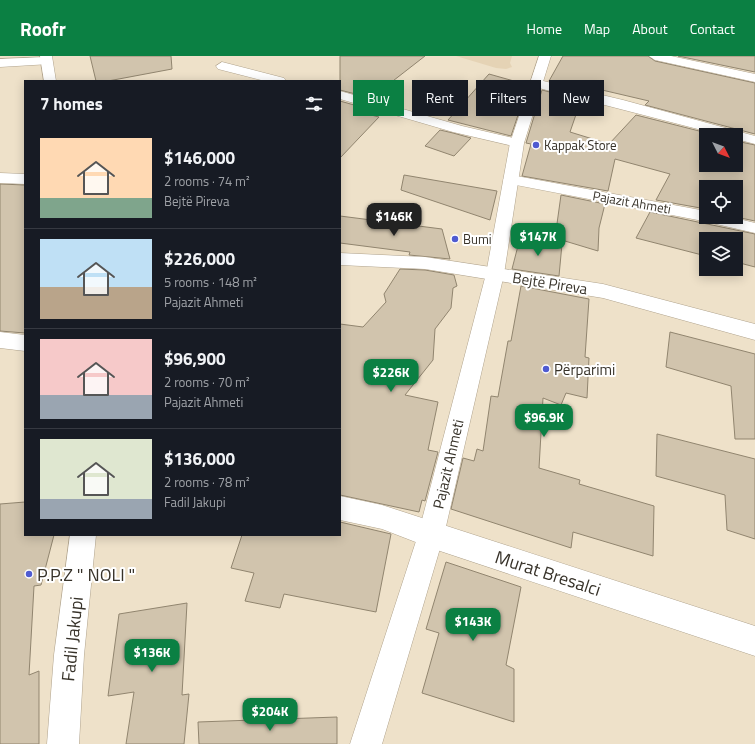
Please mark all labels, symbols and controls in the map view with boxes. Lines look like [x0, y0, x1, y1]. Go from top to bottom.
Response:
text: Roofr [20, 14, 66, 43]
text: Home [527, 18, 562, 39]
text: Map [584, 18, 610, 39]
text: About [632, 18, 668, 39]
text: Contact [690, 18, 735, 39]
chip: Buy [353, 80, 404, 116]
chip: Rent [412, 80, 468, 116]
chip: Filters [476, 80, 541, 116]
chip: New [549, 80, 604, 116]
text: 7 homes [40, 91, 103, 117]
icon: filters [303, 93, 325, 115]
north arrow [699, 128, 743, 172]
map controls [699, 128, 743, 276]
place label: Kappak Store [544, 135, 617, 155]
marker: Kappak Store [531, 140, 541, 150]
text: $146,000 [164, 145, 235, 171]
icon: home [72, 154, 120, 202]
text: 2 rooms · 74 m² [164, 171, 250, 191]
button: locate [699, 180, 743, 224]
street label: Pajazit Ahmeti [591, 185, 673, 219]
text: Bejtë Pireva [164, 191, 229, 211]
pin: $146K [366, 203, 422, 237]
text: $146K [376, 206, 412, 226]
pin: $147K [510, 223, 566, 257]
text: $147K [520, 226, 556, 246]
place label: Bumi [463, 229, 492, 249]
button: layers [699, 232, 743, 276]
marker: Bumi [450, 234, 460, 244]
text: $226,000 [164, 246, 235, 272]
icon: home [72, 255, 120, 303]
street label: Bejtë Pireva [511, 266, 590, 300]
text: 5 rooms · 148 m² [164, 272, 257, 292]
text: Pajazit Ahmeti [164, 292, 243, 312]
text: $96,900 [164, 346, 226, 372]
icon: home [72, 355, 120, 403]
place label: Përparimi [554, 358, 615, 381]
pin: $226K [363, 359, 419, 393]
text: $226K [373, 362, 409, 382]
marker: Përparimi [541, 364, 551, 374]
text: 2 rooms · 70 m² [164, 372, 250, 392]
text: Pajazit Ahmeti [164, 392, 243, 412]
pin: $96.9K [511, 404, 577, 438]
text: $96.9K [524, 407, 564, 427]
street label: Pajazit Ahmeti [427, 417, 469, 511]
text: $136,000 [164, 446, 235, 472]
icon: home [72, 455, 120, 503]
text: 2 rooms · 78 m² [164, 472, 250, 492]
text: Fadil Jakupi [164, 492, 226, 512]
street label: Murat Bresalci [492, 543, 604, 603]
place label: P.P.Z " NOLI " [37, 561, 135, 588]
marker: P.P.Z " NOLI " [24, 569, 34, 579]
street label: Fadil Jakupi [54, 595, 90, 683]
pin: $143K [445, 608, 501, 642]
text: $143K [455, 611, 491, 631]
pin: $136K [124, 639, 180, 673]
text: $136K [134, 642, 170, 662]
pin: $204K [242, 698, 298, 732]
text: $204K [252, 701, 288, 721]

